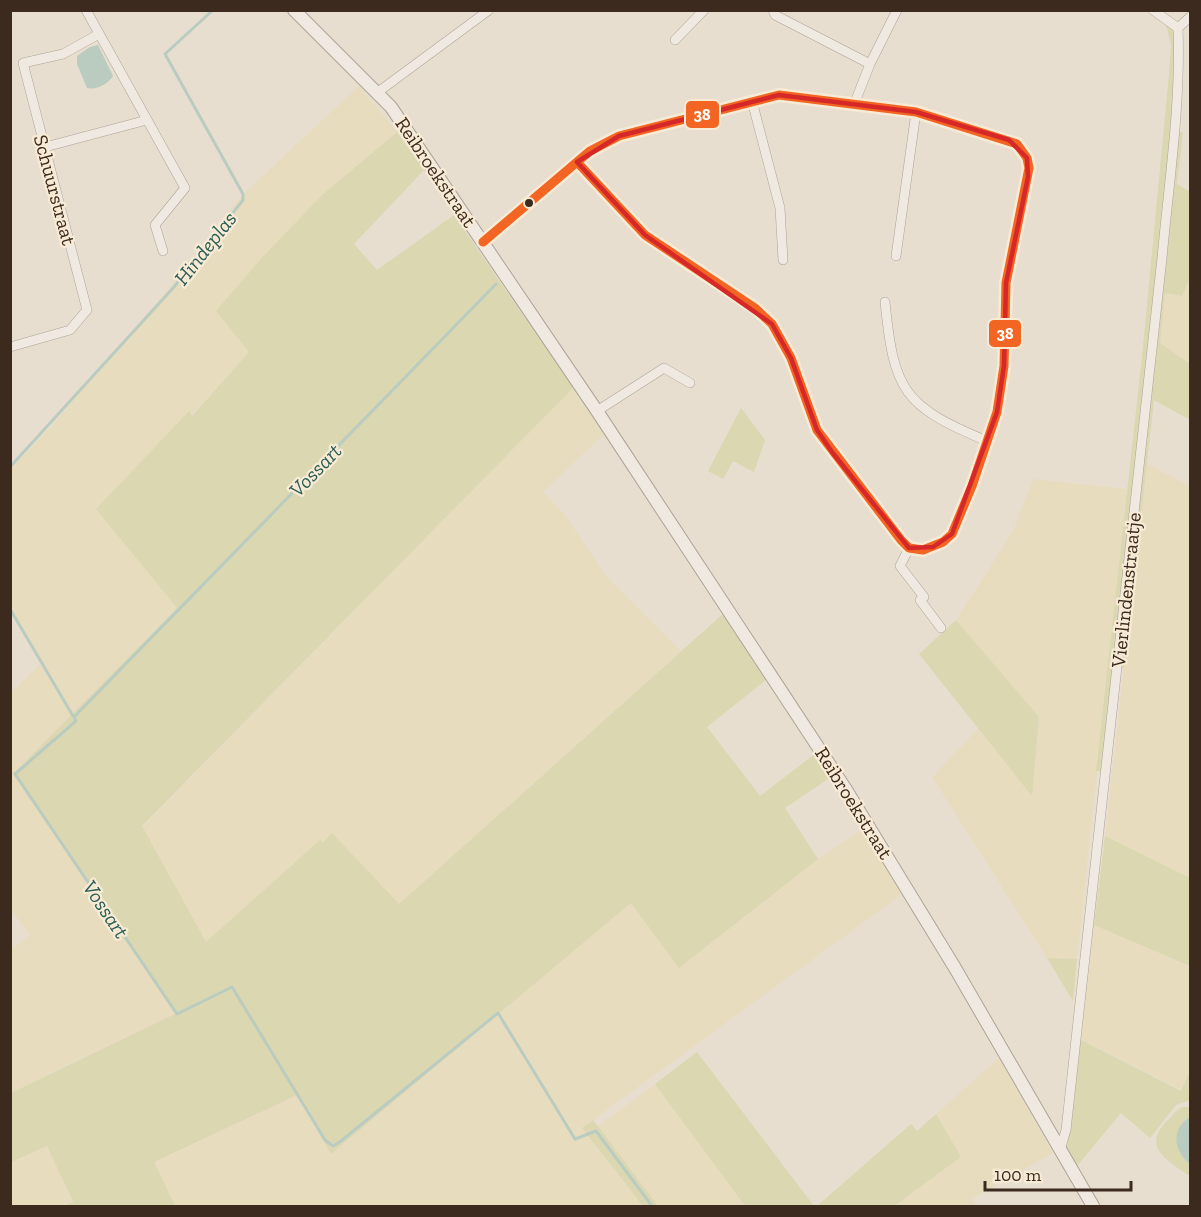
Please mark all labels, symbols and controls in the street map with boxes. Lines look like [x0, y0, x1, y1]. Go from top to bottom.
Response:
line badge: 38 [685, 100, 720, 129]
text: 38 [693, 105, 711, 124]
street label: Reibroekstraat [390, 112, 482, 232]
street label: Schuurstraat [29, 132, 81, 248]
unlabelled marker [523, 197, 535, 209]
water label: Hindeplas [168, 206, 242, 290]
line badge: 38 [988, 319, 1022, 348]
text: 38 [996, 324, 1014, 343]
water label: Vossart [284, 438, 346, 502]
street label: Vierlindenstraatje [1106, 511, 1146, 670]
street label: Reibroekstraat [810, 743, 898, 864]
water label: Vossart [78, 875, 134, 943]
scale bar [985, 1154, 1130, 1192]
text: 100 m [994, 1164, 1042, 1186]

